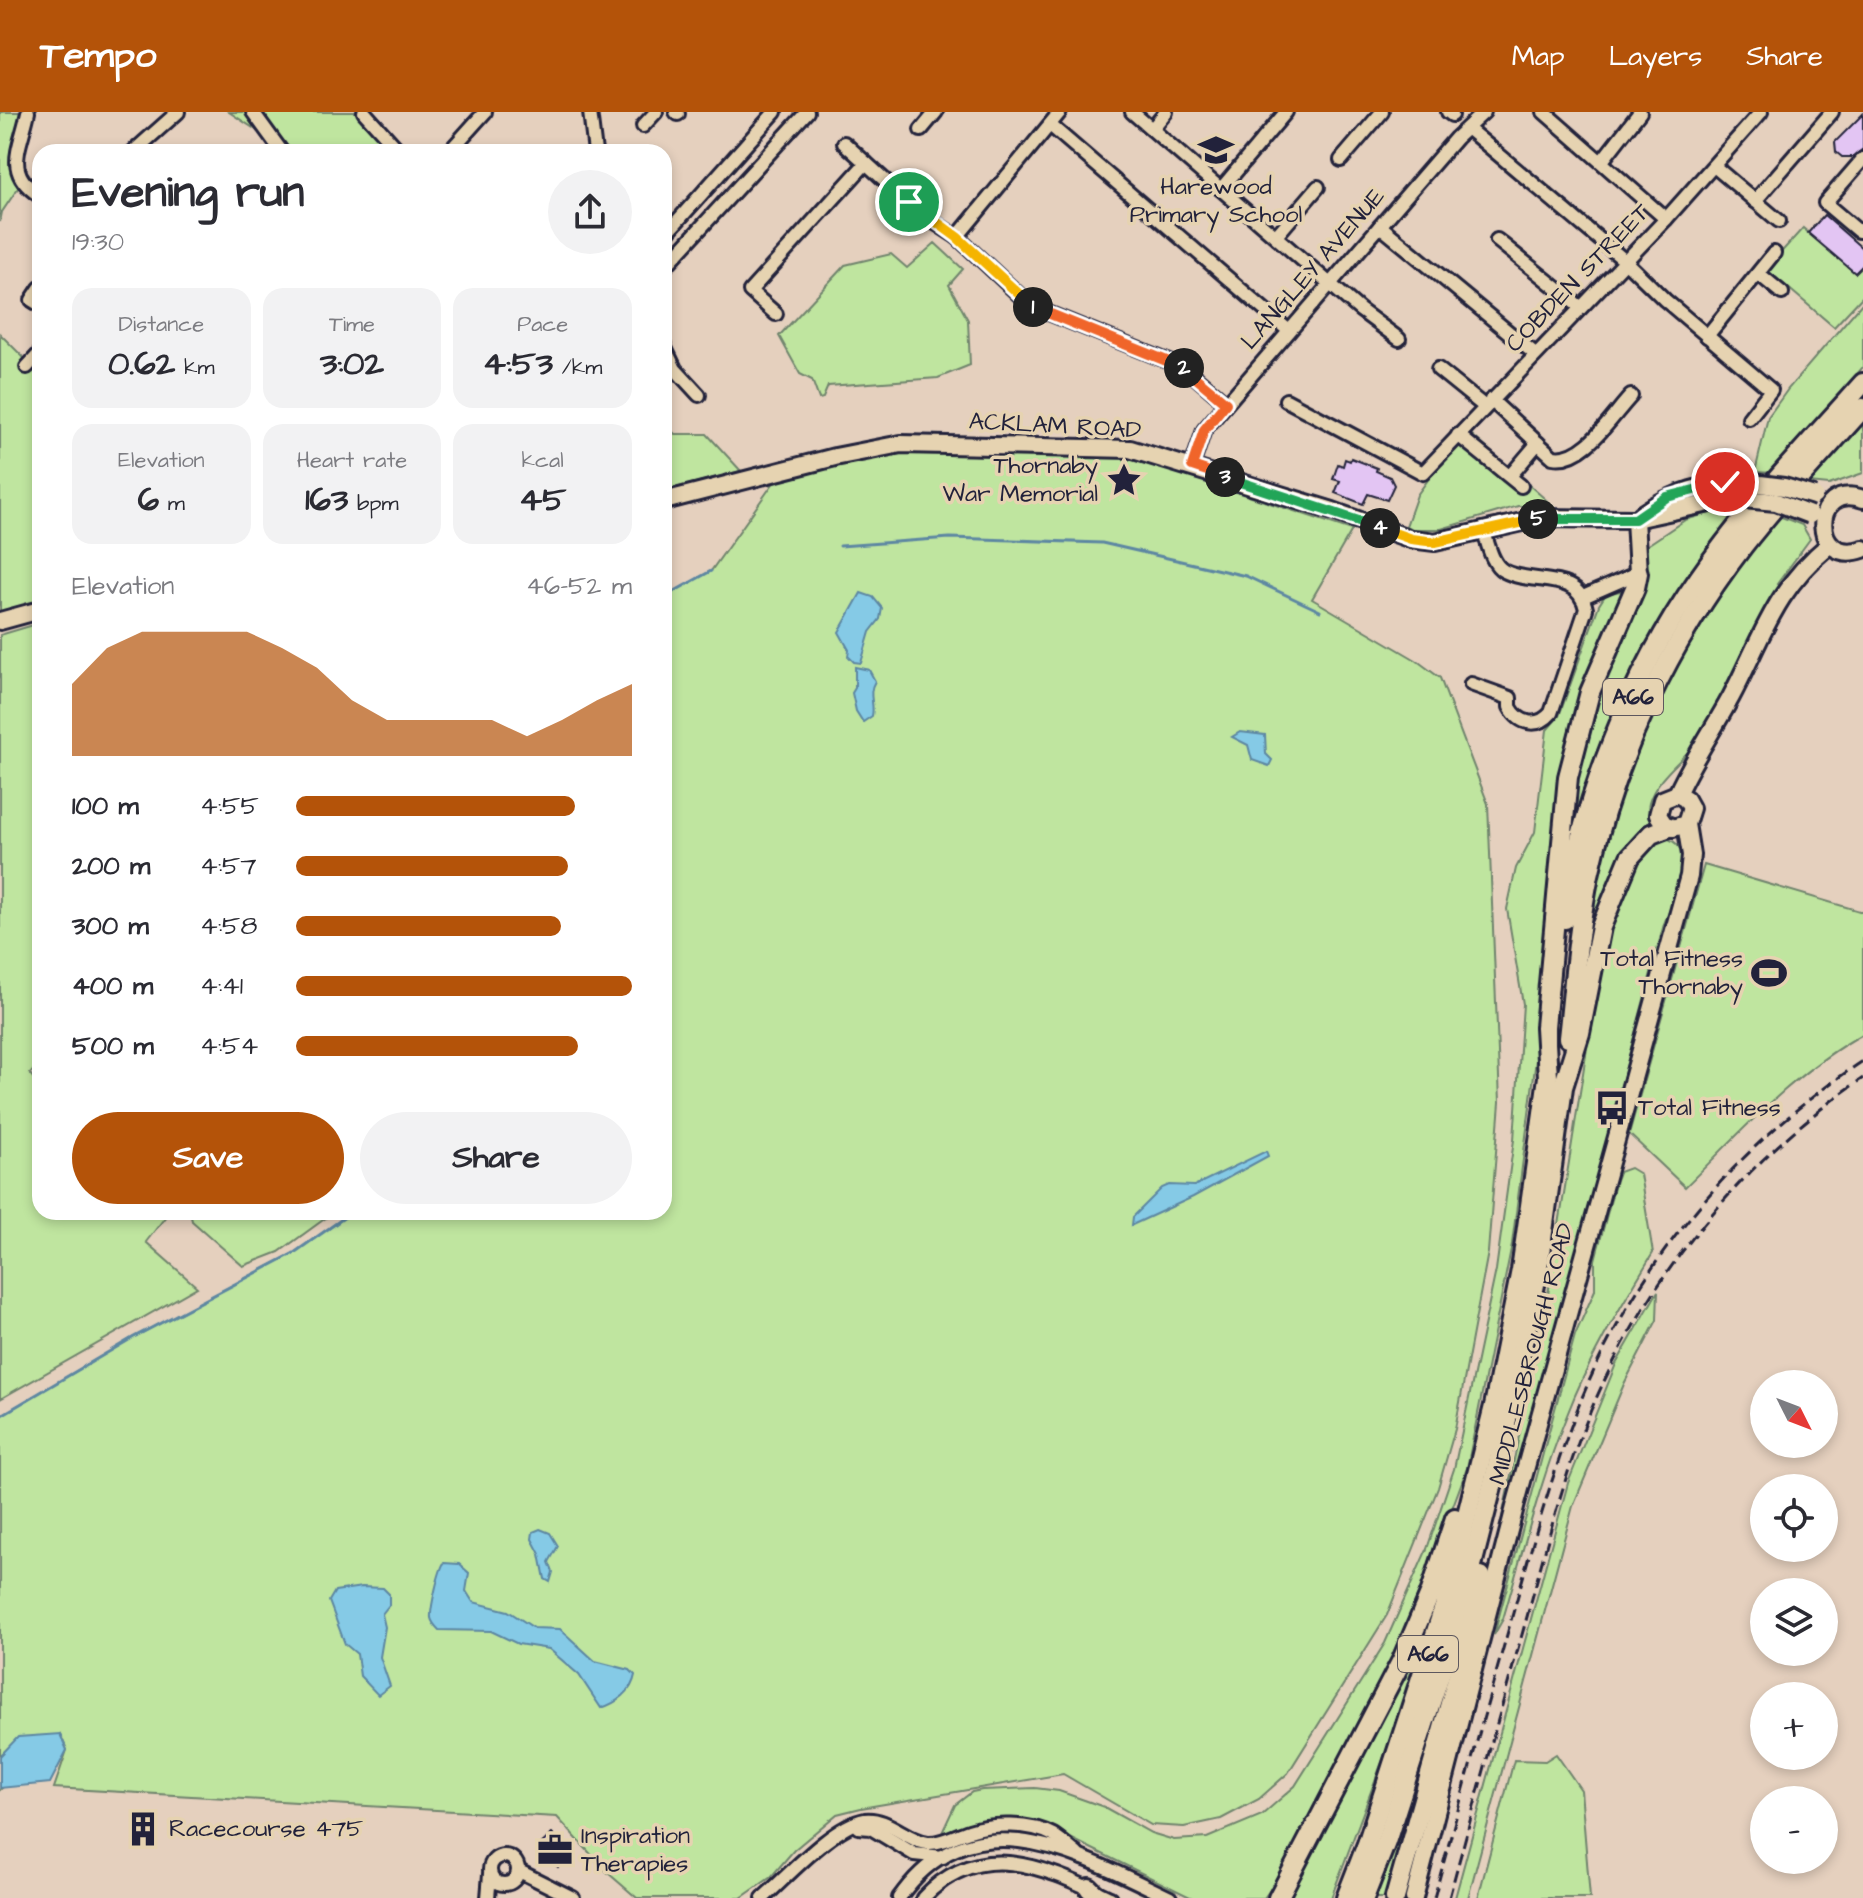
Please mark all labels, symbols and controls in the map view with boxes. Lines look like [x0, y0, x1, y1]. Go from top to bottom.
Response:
text: Tempo [40, 30, 156, 82]
text: Map [1512, 37, 1565, 76]
text: Layers [1609, 37, 1702, 76]
text: Share [1746, 37, 1823, 76]
school or university icon: Harewood Primary School [1197, 131, 1235, 169]
text: Evening run [72, 163, 304, 224]
pin [875, 168, 943, 236]
button: share [548, 170, 632, 254]
place label: Harewood Primary School [1130, 170, 1302, 233]
icon: arrive [887, 180, 931, 224]
street label: LANGLEY AVENUE [1233, 181, 1393, 357]
street label: COBDEN STREET [1498, 196, 1658, 360]
text: 19:30 [72, 224, 124, 260]
pin: 1 [1013, 287, 1053, 327]
text: 1 [1032, 291, 1034, 322]
text: Distance [119, 309, 204, 340]
text: Time [329, 309, 375, 340]
text: Pace [517, 309, 568, 340]
text: 0.62 [108, 340, 175, 388]
text: 3:02 [320, 340, 384, 388]
text: 4:53 [483, 340, 553, 388]
pin: 2 [1164, 348, 1204, 388]
text: km [175, 352, 215, 383]
text: /km [553, 352, 603, 383]
text: 2 [1178, 352, 1190, 383]
street label: ACKLAM ROAD [968, 405, 1142, 447]
text: Elevation [118, 445, 205, 476]
text: Heart rate [297, 445, 407, 476]
text: kcal [522, 445, 564, 476]
pin [1691, 448, 1759, 516]
place label: Thornaby War Memorial [942, 449, 1098, 511]
pin: 3 [1205, 457, 1245, 497]
icon: check [1703, 460, 1747, 504]
place icon: Thornaby War Memorial [1105, 461, 1143, 499]
text: 3 [1219, 461, 1231, 492]
text: 6 [138, 476, 159, 524]
text: 163 [305, 476, 348, 524]
text: 45 [519, 476, 566, 524]
text: m [159, 488, 185, 519]
text: bpm [348, 488, 399, 519]
pin: 5 [1518, 499, 1558, 539]
text: 5 [1530, 503, 1546, 534]
pin: 4 [1360, 508, 1400, 548]
text: 4 [1373, 512, 1387, 543]
text: Elevation [72, 568, 174, 604]
text: 46–52 m [526, 568, 632, 604]
road number: A66 [1603, 679, 1663, 715]
text: 100 m [72, 788, 139, 824]
text: 4:55 [200, 788, 259, 824]
text: 200 m [72, 848, 150, 884]
text: 4:57 [200, 848, 256, 884]
text: 300 m [72, 908, 149, 944]
text: 4:58 [200, 908, 257, 944]
place label: Total Fitness Thornaby [1600, 942, 1743, 1005]
sports icon: Total Fitness Thornaby [1750, 954, 1788, 992]
text: 400 m [72, 968, 153, 1004]
text: 4:41 [200, 968, 243, 1004]
text: 500 m [72, 1028, 154, 1064]
text: 4:54 [200, 1028, 258, 1064]
bus stop icon: Total Fitness [1593, 1089, 1631, 1127]
place label: Total Fitness [1638, 1091, 1781, 1125]
button: Save [72, 1112, 344, 1204]
button: Share [360, 1112, 632, 1204]
street label: MIDDLESBROUGH ROAD [1481, 1219, 1583, 1489]
north arrow [1750, 1370, 1838, 1458]
map controls [1750, 1370, 1838, 1874]
button: locate [1750, 1474, 1838, 1562]
button: layers [1750, 1578, 1838, 1666]
road number: A66 [1398, 1636, 1458, 1672]
button: + [1750, 1682, 1838, 1770]
button: − [1750, 1786, 1838, 1874]
building icon: Racecourse 475 [124, 1810, 162, 1848]
place label: Racecourse 475 [169, 1812, 363, 1846]
place label: Inspiration Therapies [581, 1819, 690, 1881]
office icon: Inspiration Therapies [536, 1831, 574, 1869]

